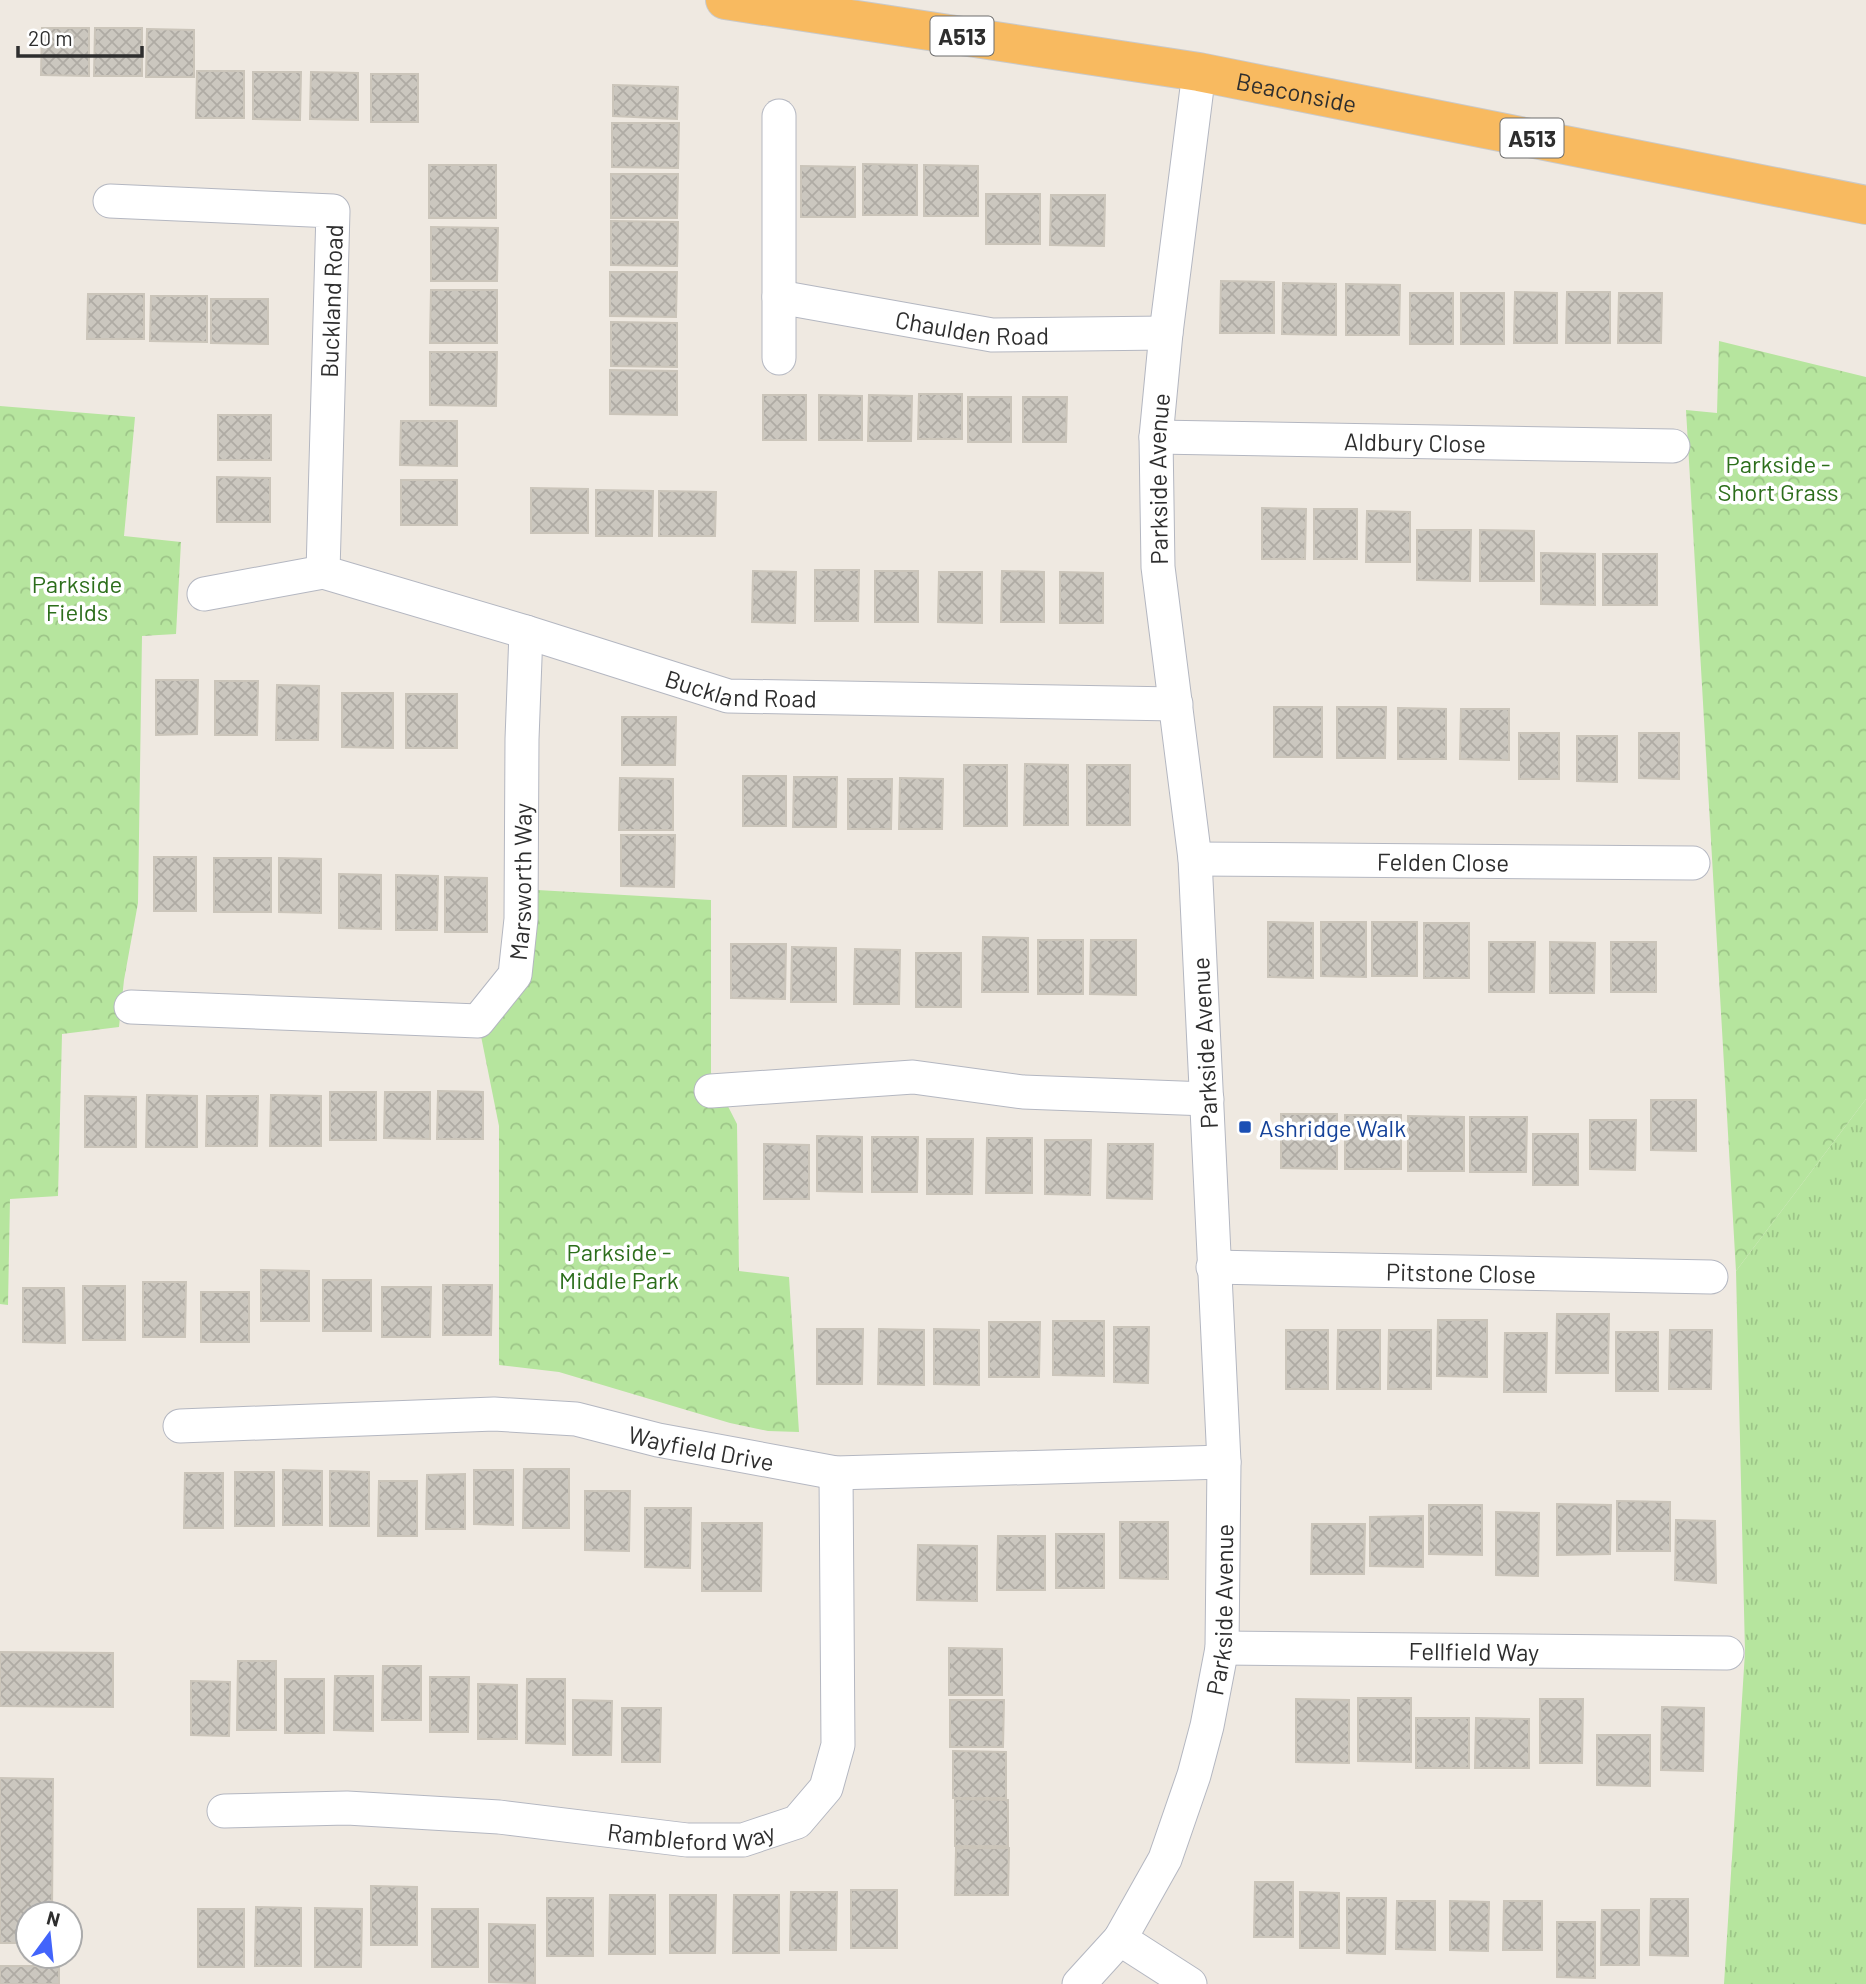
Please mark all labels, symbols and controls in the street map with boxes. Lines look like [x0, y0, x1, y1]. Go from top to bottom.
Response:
scale bar [18, 14, 142, 58]
road number: A513 [930, 17, 993, 56]
text: 20 m [28, 25, 73, 50]
street label: Beaconside [1234, 65, 1359, 118]
road number: A513 [1500, 119, 1564, 158]
street label: Buckland Road [314, 224, 348, 378]
street label: Chaulden Road [893, 304, 1049, 350]
street label: Parkside Avenue [1141, 392, 1175, 565]
street label: Aldbury Close [1344, 426, 1486, 457]
park label: Parkside - Short Grass [1718, 449, 1838, 506]
park label: Parkside Fields [32, 569, 122, 626]
street label: Buckland Road [662, 663, 817, 712]
street label: Marsworth Way [502, 803, 536, 962]
street label: Felden Close [1377, 846, 1509, 876]
street label: Parkside Avenue [1185, 957, 1223, 1129]
place label: Ashridge Walk [1259, 1113, 1406, 1142]
marker: Ashridge Walk [1237, 1119, 1253, 1135]
park label: Parkside - Middle Park [559, 1237, 679, 1294]
street label: Pitstone Close [1386, 1256, 1536, 1288]
street label: Wayfield Drive [626, 1419, 776, 1476]
street label: Parkside Avenue [1199, 1524, 1238, 1697]
street label: Fellfield Way [1409, 1635, 1539, 1666]
street label: Rambleford Way [606, 1816, 778, 1855]
north arrow [14, 1900, 84, 1970]
text: N [44, 1905, 63, 1931]

